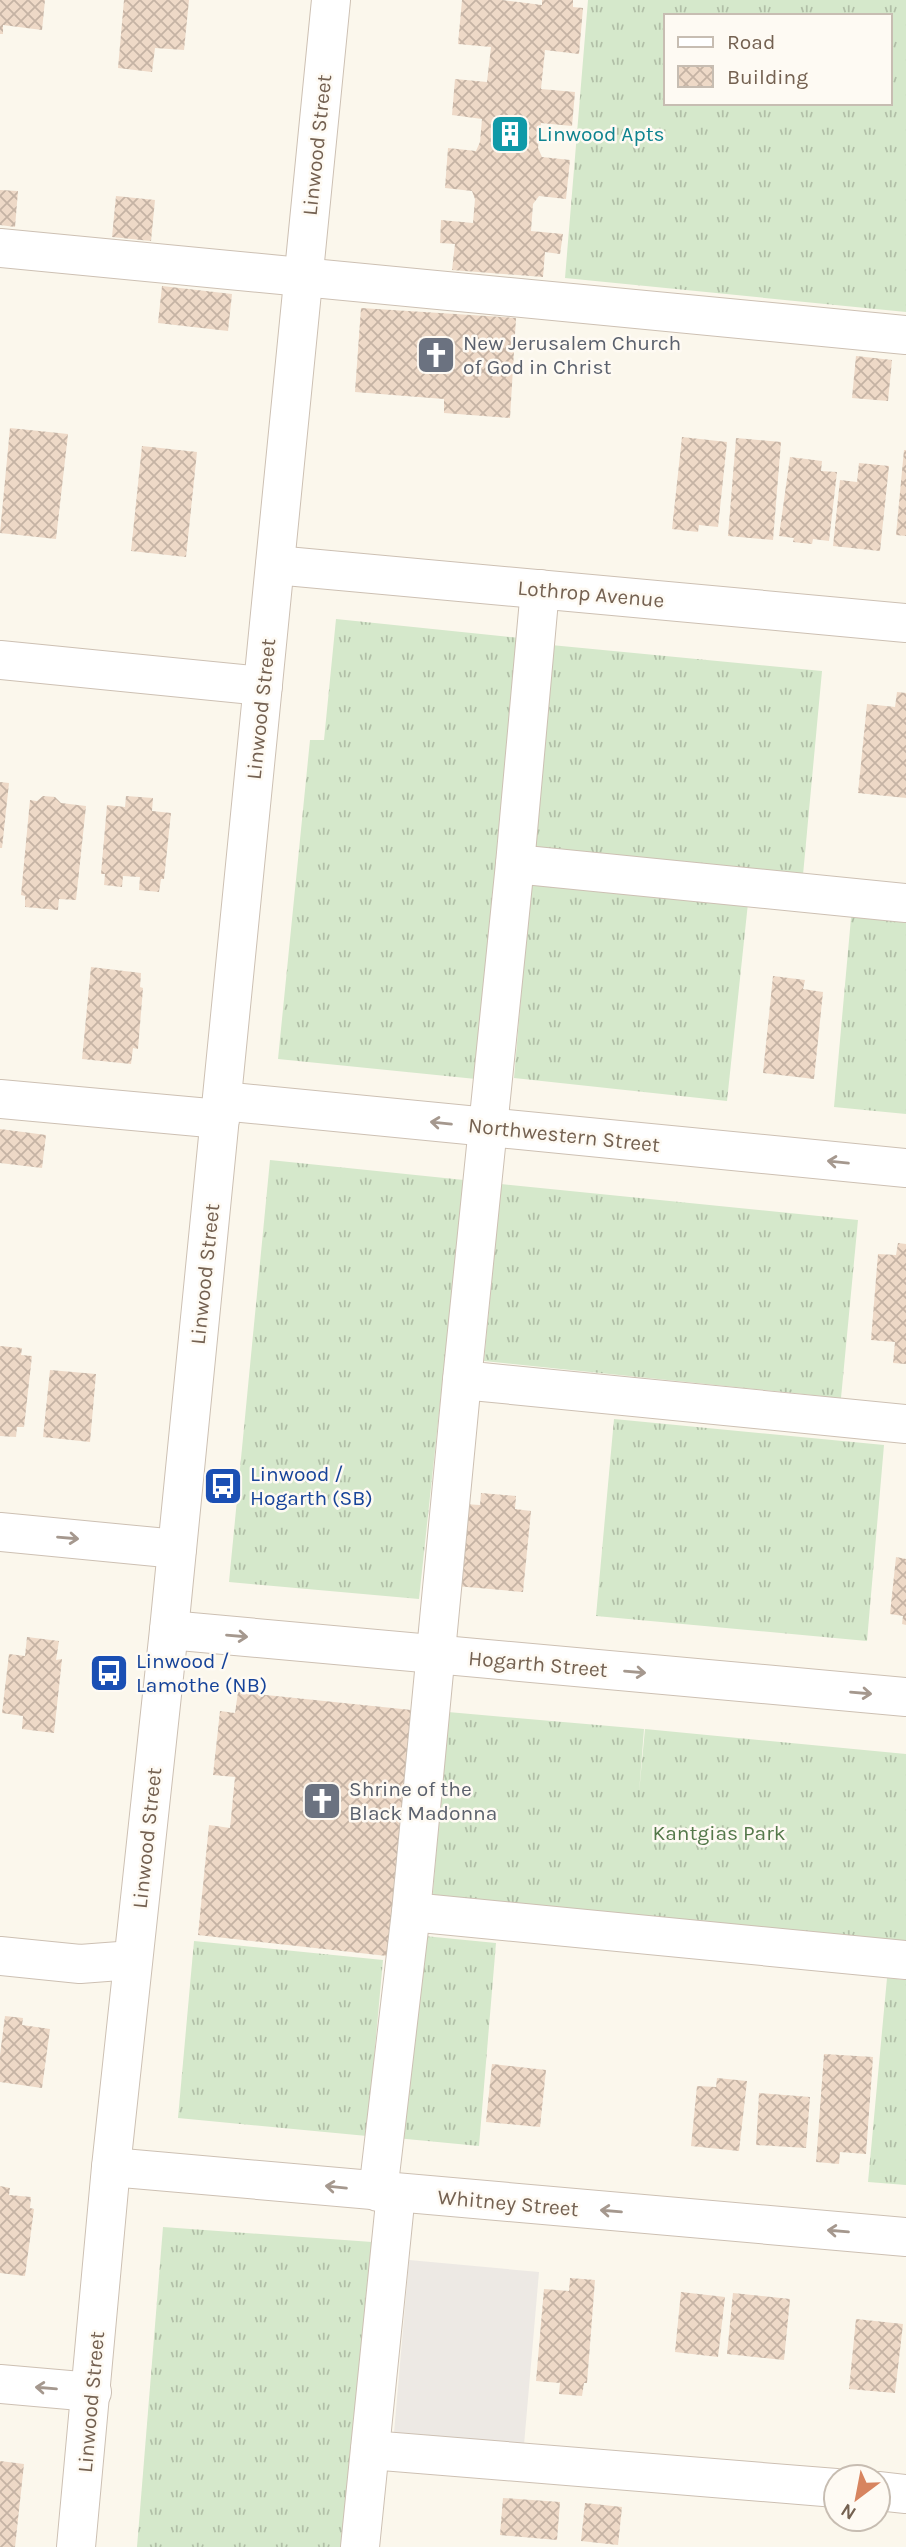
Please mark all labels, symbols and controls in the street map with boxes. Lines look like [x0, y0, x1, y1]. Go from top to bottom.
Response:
legend [664, 14, 892, 105]
text: Road [727, 30, 775, 54]
text: Building [727, 65, 808, 89]
street label: Linwood Street [298, 73, 336, 217]
building icon: Linwood Apts [489, 113, 531, 155]
place label: Linwood Apts [537, 122, 665, 146]
place label: New Jerusalem Church of God in Christ [463, 331, 681, 379]
church icon: New Jerusalem Church of God in Christ [415, 334, 457, 376]
street label: Lothrop Avenue [517, 576, 665, 612]
street label: Linwood Street [242, 637, 280, 781]
street label: Northwestern Street [467, 1113, 661, 1157]
one-way arrow [430, 1117, 453, 1130]
one-way arrow [827, 1155, 850, 1168]
street label: Linwood Street [186, 1202, 224, 1346]
place label: Linwood / Hogarth (SB) [250, 1462, 373, 1510]
bus stop icon: Linwood / Hogarth (SB) [202, 1465, 244, 1507]
one-way arrow [56, 1532, 79, 1545]
one-way arrow [225, 1630, 248, 1643]
street label: Hogarth Street [467, 1646, 609, 1682]
place label: Linwood / Lamothe (NB) [136, 1649, 267, 1697]
bus stop icon: Linwood / Lamothe (NB) [88, 1652, 130, 1694]
one-way arrow [623, 1666, 645, 1679]
one-way arrow [849, 1687, 872, 1700]
street label: Linwood Street [128, 1766, 166, 1910]
place label: Shrine of the Black Madonna [349, 1777, 497, 1825]
church icon: Shrine of the Black Madonna [301, 1780, 343, 1822]
park label: Kantgias Park [652, 1821, 786, 1845]
one-way arrow [325, 2181, 348, 2194]
street label: Whitney Street [436, 2185, 580, 2221]
one-way arrow [601, 2204, 623, 2217]
one-way arrow [827, 2224, 850, 2237]
street label: Linwood Street [73, 2330, 109, 2474]
one-way arrow [35, 2381, 58, 2394]
north arrow [822, 2463, 892, 2533]
text: N [837, 2499, 860, 2525]

